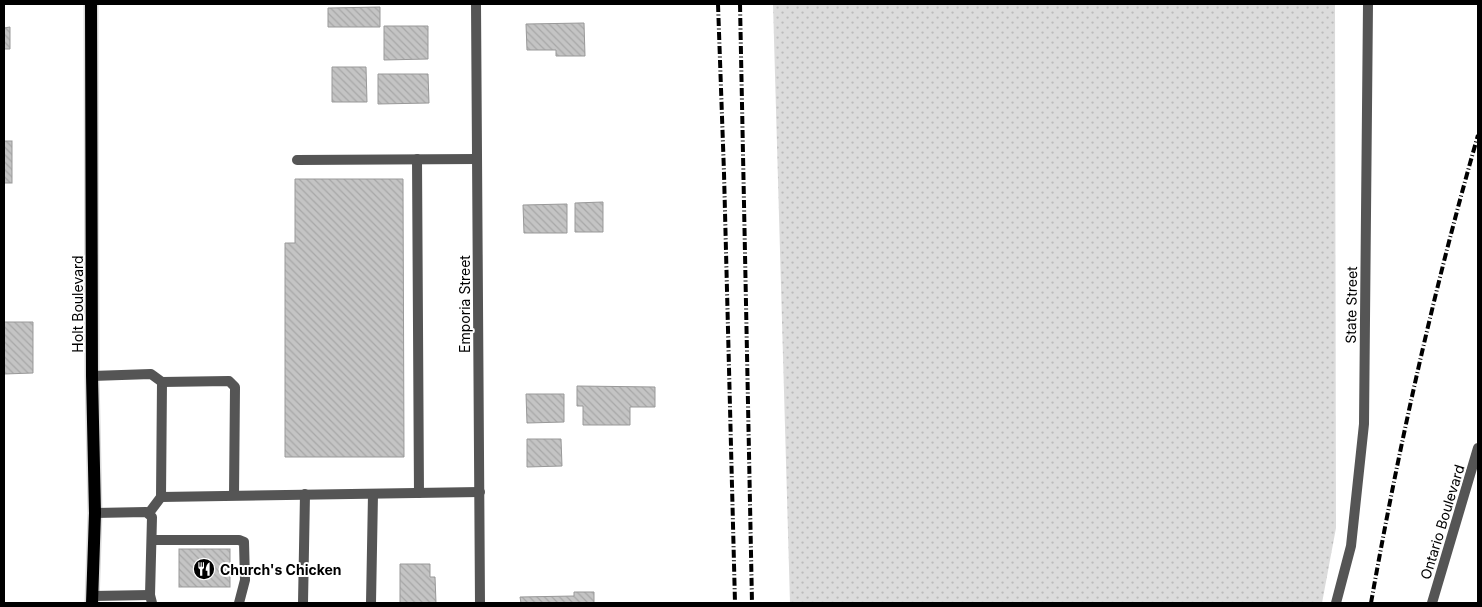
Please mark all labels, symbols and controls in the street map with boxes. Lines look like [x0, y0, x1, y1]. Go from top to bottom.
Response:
street label: Holt Boulevard [69, 255, 86, 353]
street label: Emporia Street [456, 255, 473, 353]
street label: State Street [1342, 266, 1360, 344]
street label: Ontario Boulevard [1416, 463, 1468, 581]
restaurant icon: Church's Chicken [192, 557, 216, 581]
place label: Church's Chicken [220, 561, 342, 578]

